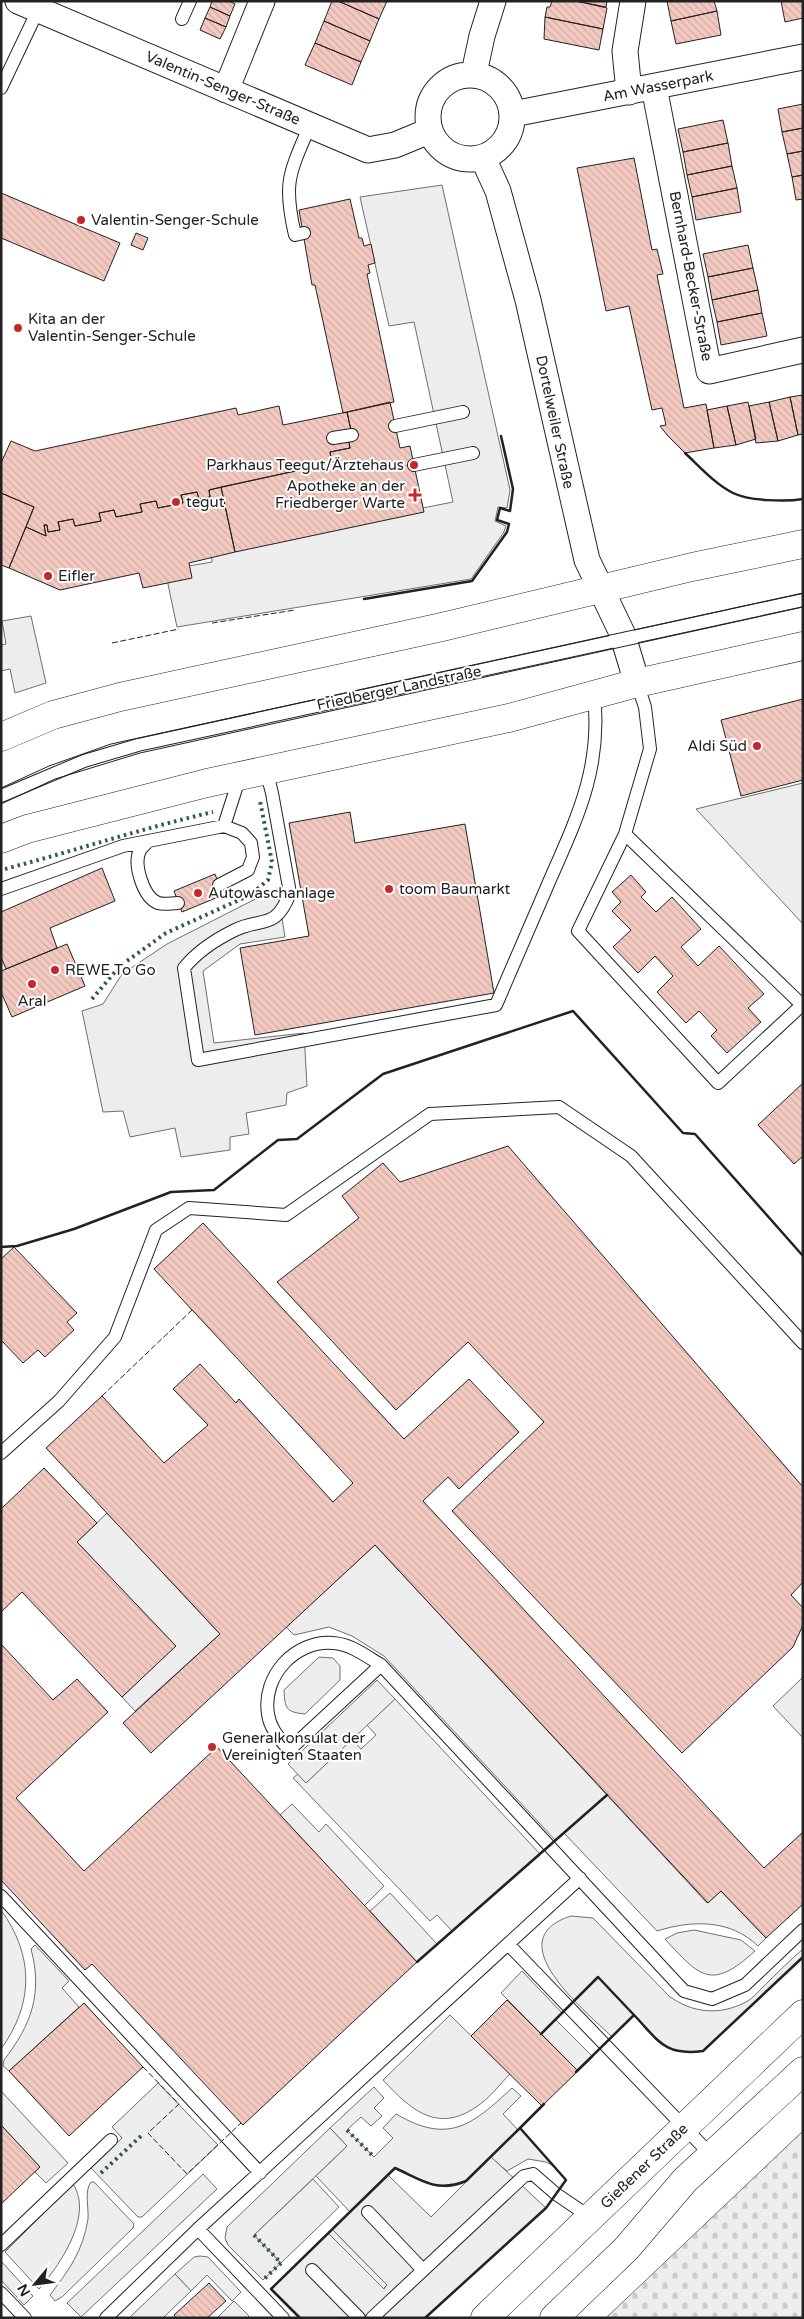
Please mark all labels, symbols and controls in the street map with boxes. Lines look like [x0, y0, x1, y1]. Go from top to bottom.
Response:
street label: Valentin-Senger-Straße [143, 47, 303, 129]
street label: Am Wasserpark [601, 66, 715, 106]
street label: Bernhard-Becker-Straße [666, 189, 716, 363]
place label: Valentin-Senger-Schule [91, 211, 259, 229]
marker: Valentin-Senger-Schule [75, 214, 87, 226]
place label: Kita an der Valentin-Senger-Schule [28, 310, 196, 345]
marker: Kita an der Valentin-Senger-Schule [12, 322, 24, 334]
street label: Dortelweiler Straße [532, 354, 578, 490]
place label: Parkhaus Teegut/Ärztehaus [206, 456, 404, 474]
marker: Parkhaus Teegut/Ärztehaus [408, 459, 420, 471]
place label: Apotheke an der Friedberger Warte [275, 477, 405, 512]
marker: Apotheke an der Friedberger Warte [409, 489, 421, 501]
place label: tegut [186, 493, 225, 511]
marker: tegut [170, 496, 182, 508]
place label: Eifler [58, 567, 95, 585]
marker: Eifler [42, 570, 54, 582]
street label: Friedberger Landstraße [315, 662, 483, 714]
place label: Aldi Süd [687, 737, 747, 755]
marker: Aldi Süd [751, 740, 763, 752]
place label: toom Baumarkt [399, 880, 511, 898]
marker: toom Baumarkt [383, 883, 395, 895]
place label: Autowaschanlage [208, 884, 335, 902]
marker: Autowaschanlage [192, 887, 204, 899]
place label: REWE To Go [65, 961, 156, 979]
marker: REWE To Go [49, 964, 61, 976]
marker: Aral [26, 978, 38, 990]
place label: Aral [17, 992, 47, 1010]
place label: Generalkonsulat der Vereinigten Staaten [222, 1729, 366, 1764]
marker: Generalkonsulat der Vereinigten Staaten [206, 1741, 218, 1753]
street label: Gießener Straße [596, 2120, 692, 2212]
north arrow [10, 2259, 60, 2309]
text: N [14, 2281, 34, 2299]

